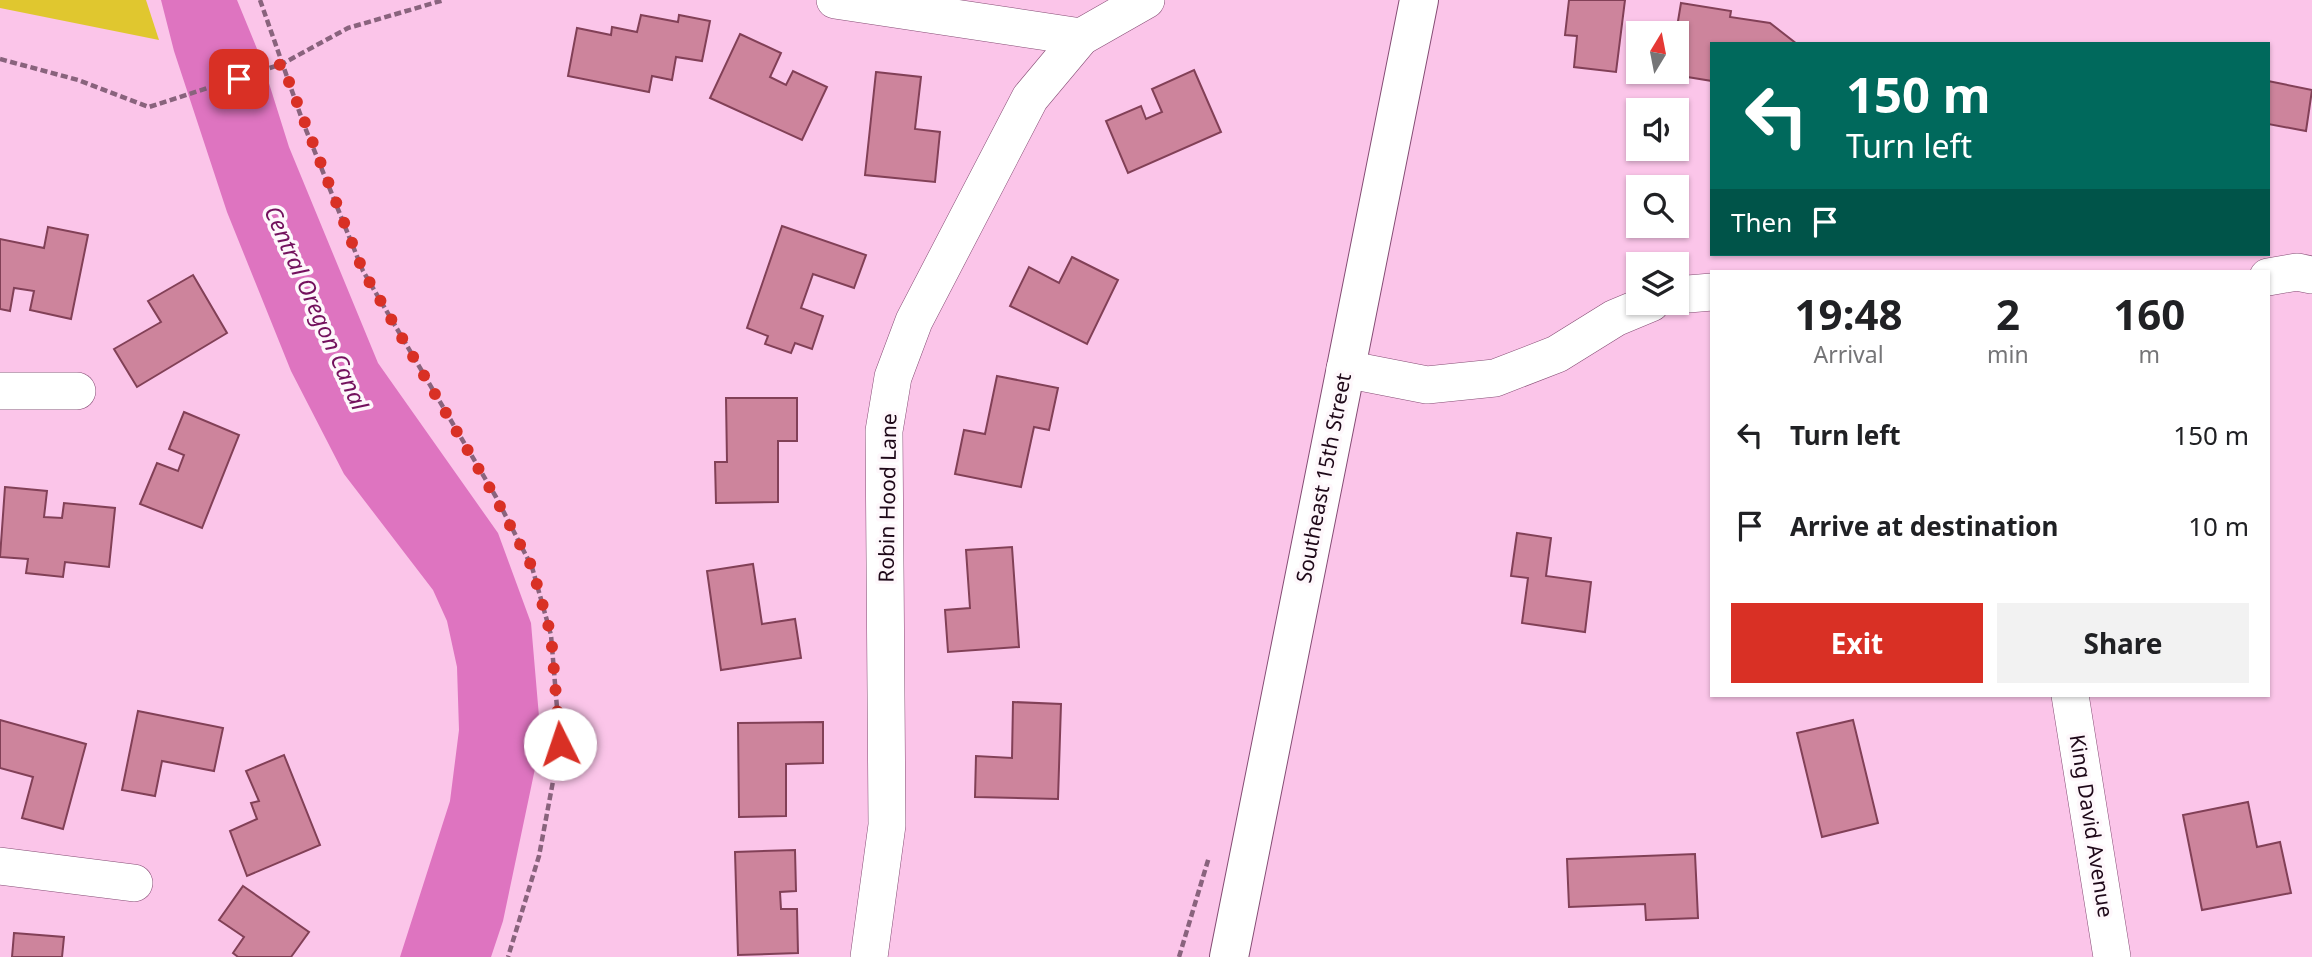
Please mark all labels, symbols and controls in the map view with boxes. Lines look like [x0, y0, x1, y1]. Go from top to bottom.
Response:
north arrow [1626, 21, 1689, 84]
map controls [1626, 21, 1689, 315]
pin [209, 49, 269, 109]
icon: arrive [220, 60, 258, 98]
text: 150 m [1846, 61, 1991, 127]
icon: left [1731, 70, 1822, 161]
button: sound [1626, 98, 1689, 161]
text: Turn left [1846, 124, 1972, 167]
button: search [1626, 175, 1689, 238]
water label: Central Oregon Canal [257, 200, 377, 416]
icon: arrive [1806, 203, 1844, 241]
text: Then [1731, 204, 1792, 240]
button: layers [1626, 252, 1689, 315]
text: 19:48 [1795, 285, 1902, 342]
text: 2 [1996, 285, 2020, 342]
text: 160 [2113, 285, 2185, 342]
text: Arrival [1813, 338, 1884, 370]
text: min [1987, 338, 2029, 370]
text: m [2139, 338, 2160, 370]
street label: Southeast 15th Street [1289, 370, 1357, 585]
street label: Robin Hood Lane [872, 413, 902, 583]
icon: left [1731, 416, 1769, 454]
text: Turn left [1790, 417, 1901, 453]
text: 150 m [2173, 417, 2249, 453]
icon: arrive [1731, 507, 1769, 545]
text: Arrive at destination [1790, 508, 2059, 544]
text: 10 m [2188, 508, 2249, 544]
button: Exit [1731, 603, 1983, 683]
button: Share [1997, 603, 2249, 683]
position arrow [523, 707, 597, 781]
street label: King David Avenue [2064, 732, 2120, 919]

